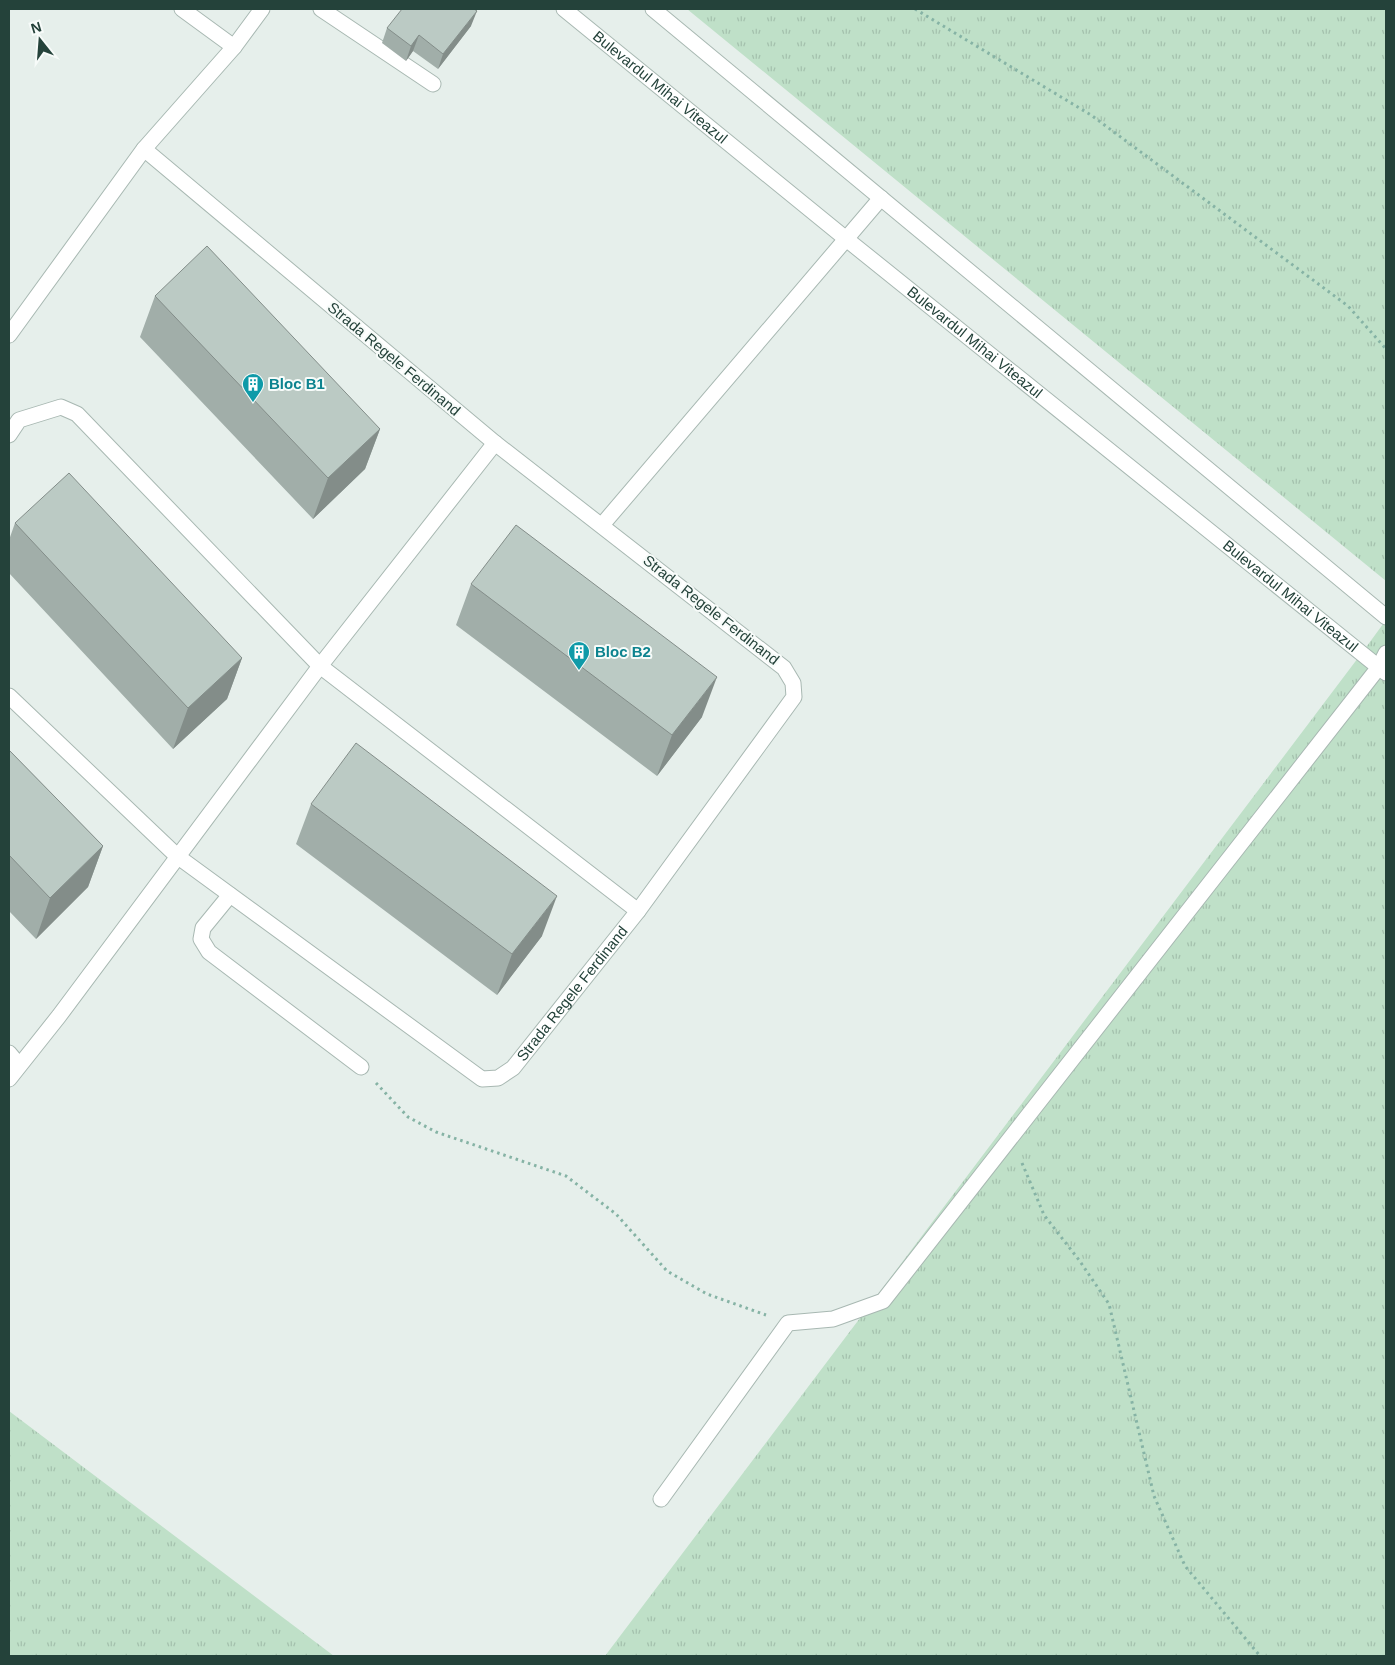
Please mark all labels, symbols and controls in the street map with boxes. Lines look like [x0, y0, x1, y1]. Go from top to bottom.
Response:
north arrow [15, 15, 65, 65]
text: N [29, 18, 43, 37]
street label: Bulevardul Mihai Viteazul [590, 27, 731, 147]
street label: Bulevardul Mihai Viteazul [904, 283, 1046, 401]
street label: Strada Regele Ferdinand [325, 298, 464, 419]
building icon: Bloc B1 [241, 372, 265, 403]
place label: Bloc B1 [269, 375, 325, 392]
street label: Bulevardul Mihai Viteazul [1220, 536, 1362, 655]
street label: Strada Regele Ferdinand [640, 551, 783, 668]
building icon: Bloc B2 [567, 640, 591, 671]
place label: Bloc B2 [595, 643, 651, 660]
street label: Strada Regele Ferdinand [513, 922, 631, 1064]

